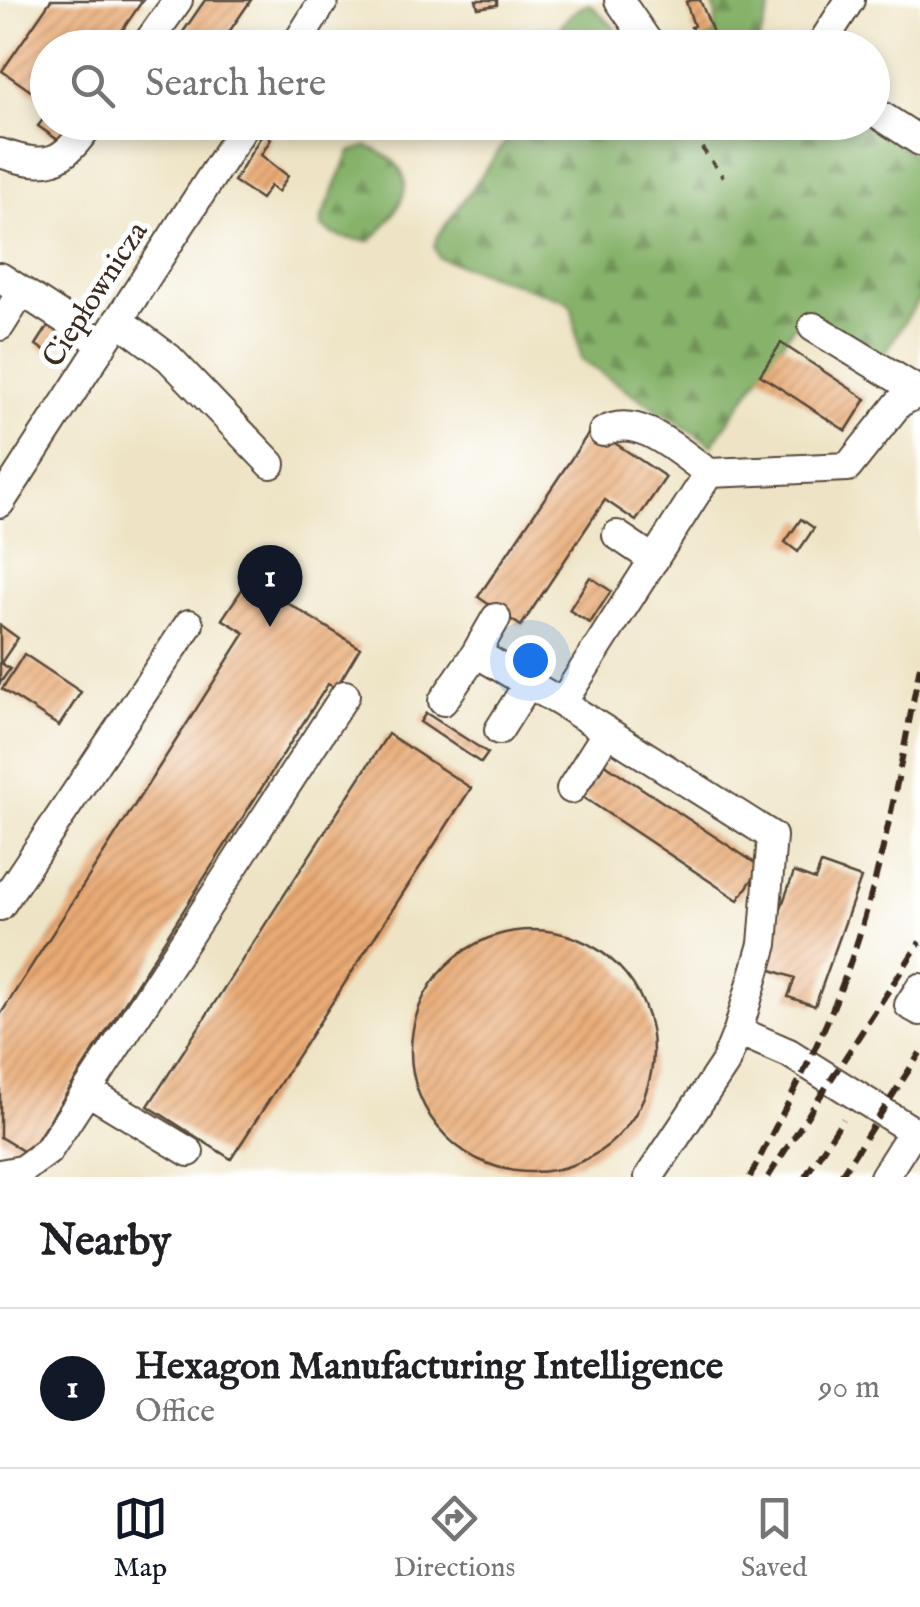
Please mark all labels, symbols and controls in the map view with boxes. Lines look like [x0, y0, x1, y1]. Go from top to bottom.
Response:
search box [30, 30, 890, 140]
icon: search [65, 58, 120, 113]
text: Search here [145, 61, 326, 109]
street label: Ciepłownicza [35, 215, 157, 375]
pin: 1 [238, 544, 302, 627]
your location [505, 635, 556, 686]
text: Nearby [40, 1216, 171, 1269]
text: Hexagon Manufacturing Intelligence [135, 1344, 723, 1392]
text: 1 [67, 1368, 78, 1409]
text: 90 m [819, 1368, 880, 1409]
text: Office [135, 1392, 215, 1433]
tab: Map [113, 1491, 168, 1586]
tab: Directions [393, 1491, 515, 1586]
tab: Saved [741, 1491, 807, 1586]

